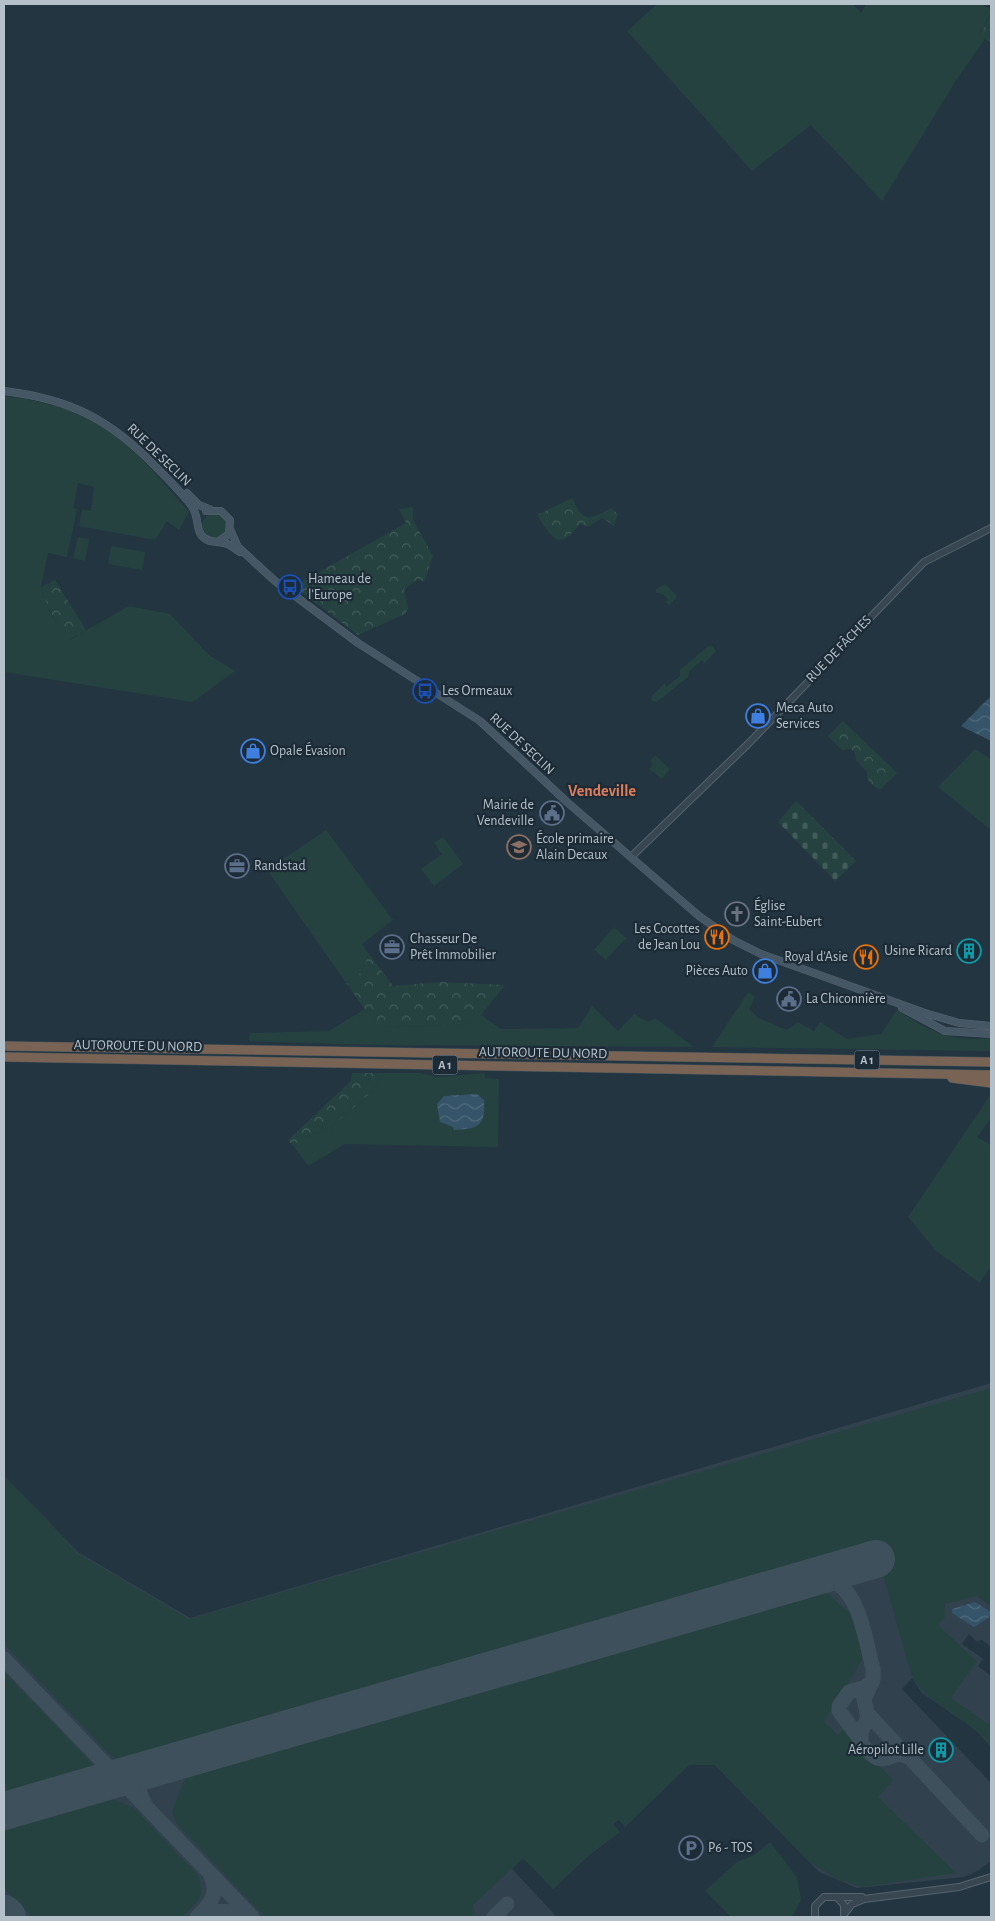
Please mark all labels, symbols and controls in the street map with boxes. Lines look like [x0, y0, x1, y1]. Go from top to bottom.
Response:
street label: RUE DE SECLIN [124, 421, 194, 489]
place label: Hameau de l'Europe [308, 572, 371, 602]
bus stop icon: Hameau de l'Europe [277, 574, 303, 600]
street label: RUE DE FÂCHES [802, 611, 874, 685]
bus stop icon: Les Ormeaux [412, 678, 438, 704]
place label: Les Ormeaux [442, 684, 512, 698]
place label: Meca Auto Services [776, 701, 833, 731]
shop icon: Meca Auto Services [745, 703, 771, 729]
street label: RUE DE SECLIN [487, 711, 557, 777]
shop icon: Opale Évasion [240, 738, 266, 764]
place label: Opale Évasion [270, 741, 346, 758]
district label: Vendeville [568, 783, 636, 799]
place label: Mairie de Vendeville [477, 798, 534, 828]
public building icon: Mairie de Vendeville [539, 800, 565, 826]
place label: École primaire Alain Decaux [536, 829, 614, 862]
school or university icon: École primaire Alain Decaux [506, 834, 532, 860]
office icon: Randstad [224, 853, 250, 879]
place label: Randstad [254, 859, 306, 873]
place label: Église Saint-Eubert [754, 896, 822, 929]
church icon: Église Saint-Eubert [724, 901, 750, 927]
place label: Les Cocottes de Jean Lou [634, 922, 700, 952]
restaurant icon: Les Cocottes de Jean Lou [704, 924, 730, 950]
place label: Chasseur De Prêt Immobilier [410, 932, 496, 962]
office icon: Chasseur De Prêt Immobilier [379, 934, 405, 960]
building icon: Usine Ricard [956, 938, 982, 964]
restaurant icon: Royal d'Asie [853, 944, 879, 970]
place label: Usine Ricard [884, 944, 952, 958]
place label: Royal d'Asie [784, 950, 848, 964]
shop icon: Pièces Auto [752, 958, 778, 984]
place label: Pièces Auto [685, 964, 748, 978]
public building icon: La Chiconnière [776, 986, 802, 1012]
place label: La Chiconnière [806, 992, 886, 1006]
street label: AUTOROUTE DU NORD [74, 1038, 202, 1054]
street label: AUTOROUTE DU NORD [479, 1045, 607, 1061]
road number: A 1 [854, 1050, 880, 1070]
road number: A 1 [432, 1056, 458, 1074]
building icon: Aéropilot Lille [928, 1737, 954, 1763]
place label: Aéropilot Lille [848, 1743, 924, 1757]
parking icon: P6 - TOS [678, 1835, 704, 1861]
place label: P6 - TOS [708, 1841, 753, 1855]

